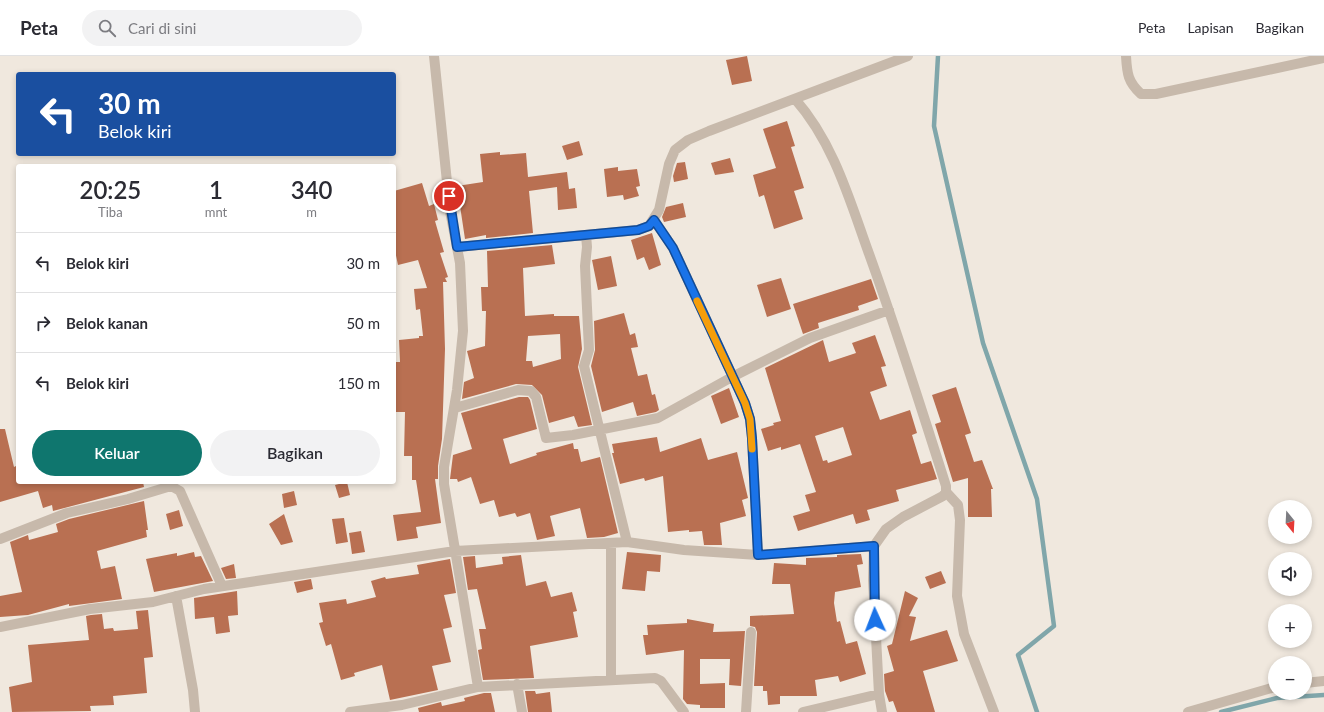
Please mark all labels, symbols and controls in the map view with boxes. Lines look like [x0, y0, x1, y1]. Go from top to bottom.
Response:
search box [82, 10, 362, 46]
text: Peta [20, 16, 58, 39]
icon: search [96, 17, 118, 39]
text: Cari di sini [128, 19, 196, 37]
text: Peta [1138, 19, 1165, 36]
text: Lapisan [1187, 19, 1234, 36]
text: Bagikan [1256, 19, 1304, 36]
text: 30 m [98, 86, 161, 120]
icon: left [32, 88, 84, 140]
text: Belok kiri [98, 120, 172, 142]
text: 20:25 [79, 175, 141, 204]
text: 1 [209, 175, 223, 204]
text: 340 [291, 175, 332, 204]
pin [432, 179, 466, 213]
icon: arrive [438, 185, 460, 207]
text: Tiba [98, 204, 123, 220]
text: mnt [205, 204, 227, 220]
text: m [306, 204, 317, 220]
icon: left [32, 252, 54, 274]
text: Belok kiri [66, 254, 129, 272]
text: 30 m [346, 254, 380, 272]
icon: right [32, 312, 54, 334]
text: Belok kanan [66, 314, 148, 332]
text: 50 m [346, 314, 380, 332]
icon: left [32, 372, 54, 394]
text: Belok kiri [66, 374, 129, 392]
text: 150 m [338, 374, 380, 392]
button: Keluar [32, 430, 202, 476]
button: Bagikan [210, 430, 380, 476]
north arrow [1268, 500, 1312, 544]
map controls [1268, 500, 1312, 700]
button: sound [1268, 552, 1312, 596]
position arrow [854, 599, 896, 641]
button: + [1268, 604, 1312, 648]
button: − [1268, 656, 1312, 700]

